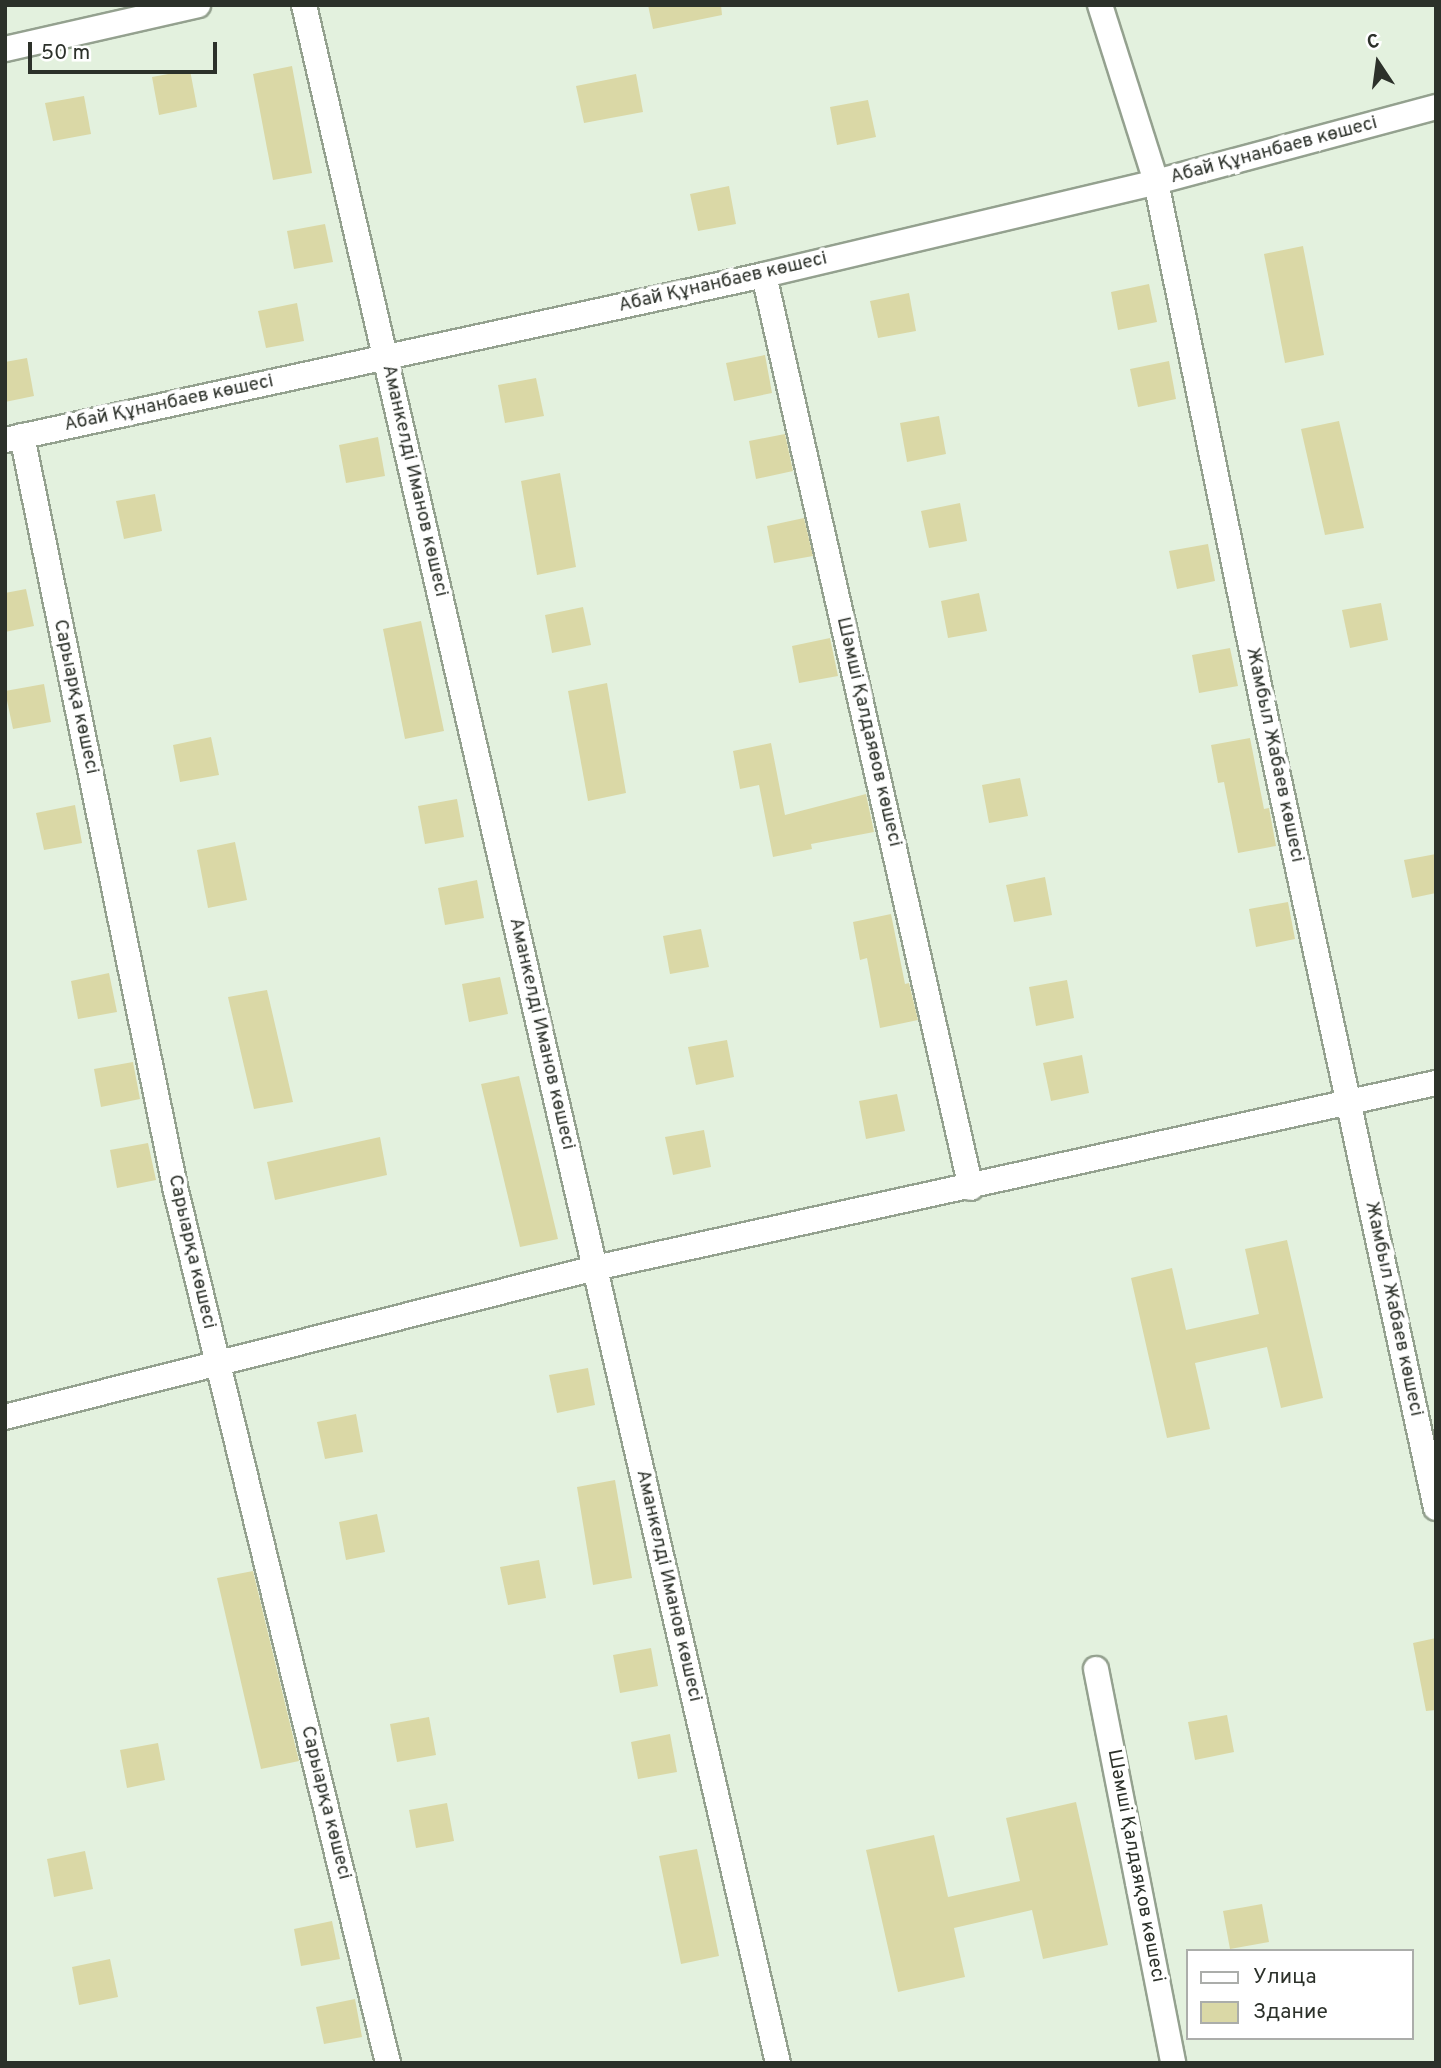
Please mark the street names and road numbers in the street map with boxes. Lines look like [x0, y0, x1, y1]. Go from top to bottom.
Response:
street label: Абай Құнанбаев көшесі [1168, 112, 1380, 190]
street label: Абай Құнанбаев көшесі [617, 248, 829, 318]
street label: Аманкелді Иманов көшесі [376, 363, 452, 599]
street label: Абай Құнанбаев көшесі [62, 371, 276, 437]
street label: Шәмші Қалдаяөов көшесі [830, 615, 906, 849]
street label: Сарыарқа көшесі [47, 618, 103, 776]
street label: Жамбыл Жабаев көшесі [1240, 646, 1308, 864]
street label: Аманкелді Иманов көшесі [503, 916, 579, 1152]
street label: Сарыарқа көшесі [162, 1173, 220, 1331]
street label: Жамбыл Жабаев көшесі [1359, 1200, 1427, 1418]
street label: Аманкелді Иманов көшесі [630, 1468, 706, 1704]
street label: Сарыарқа көшесі [295, 1724, 355, 1882]
street label: Шәмші Қалдаяқов көшесі [1101, 1748, 1169, 1984]

